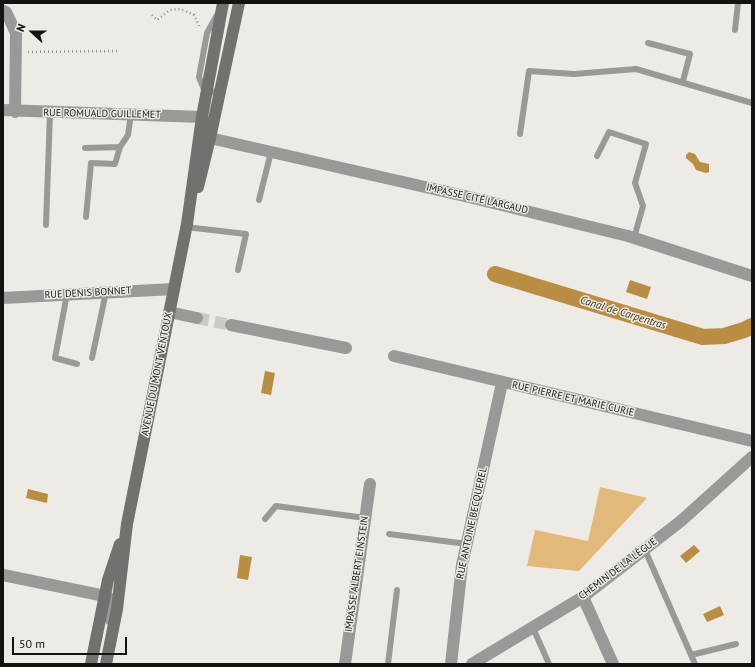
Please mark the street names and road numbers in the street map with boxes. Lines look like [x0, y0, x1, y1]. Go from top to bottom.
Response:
street label: RUE ROMUALD GUILLEMET [43, 107, 161, 121]
street label: IMPASSE CITÉ LARGAUD [425, 181, 529, 217]
street label: RUE DENIS BONNET [44, 285, 132, 301]
street label: AVENUE DU MONT VENTOUX [139, 311, 175, 437]
street label: RUE PIERRE ET MARIE CURIE [511, 379, 635, 419]
street label: RUE ANTOINE BECQUEREL [454, 466, 490, 580]
street label: IMPASSE ALBERT EINSTEIN [343, 515, 371, 633]
street label: CHEMIN DE LA LÈGUE [577, 536, 659, 602]

